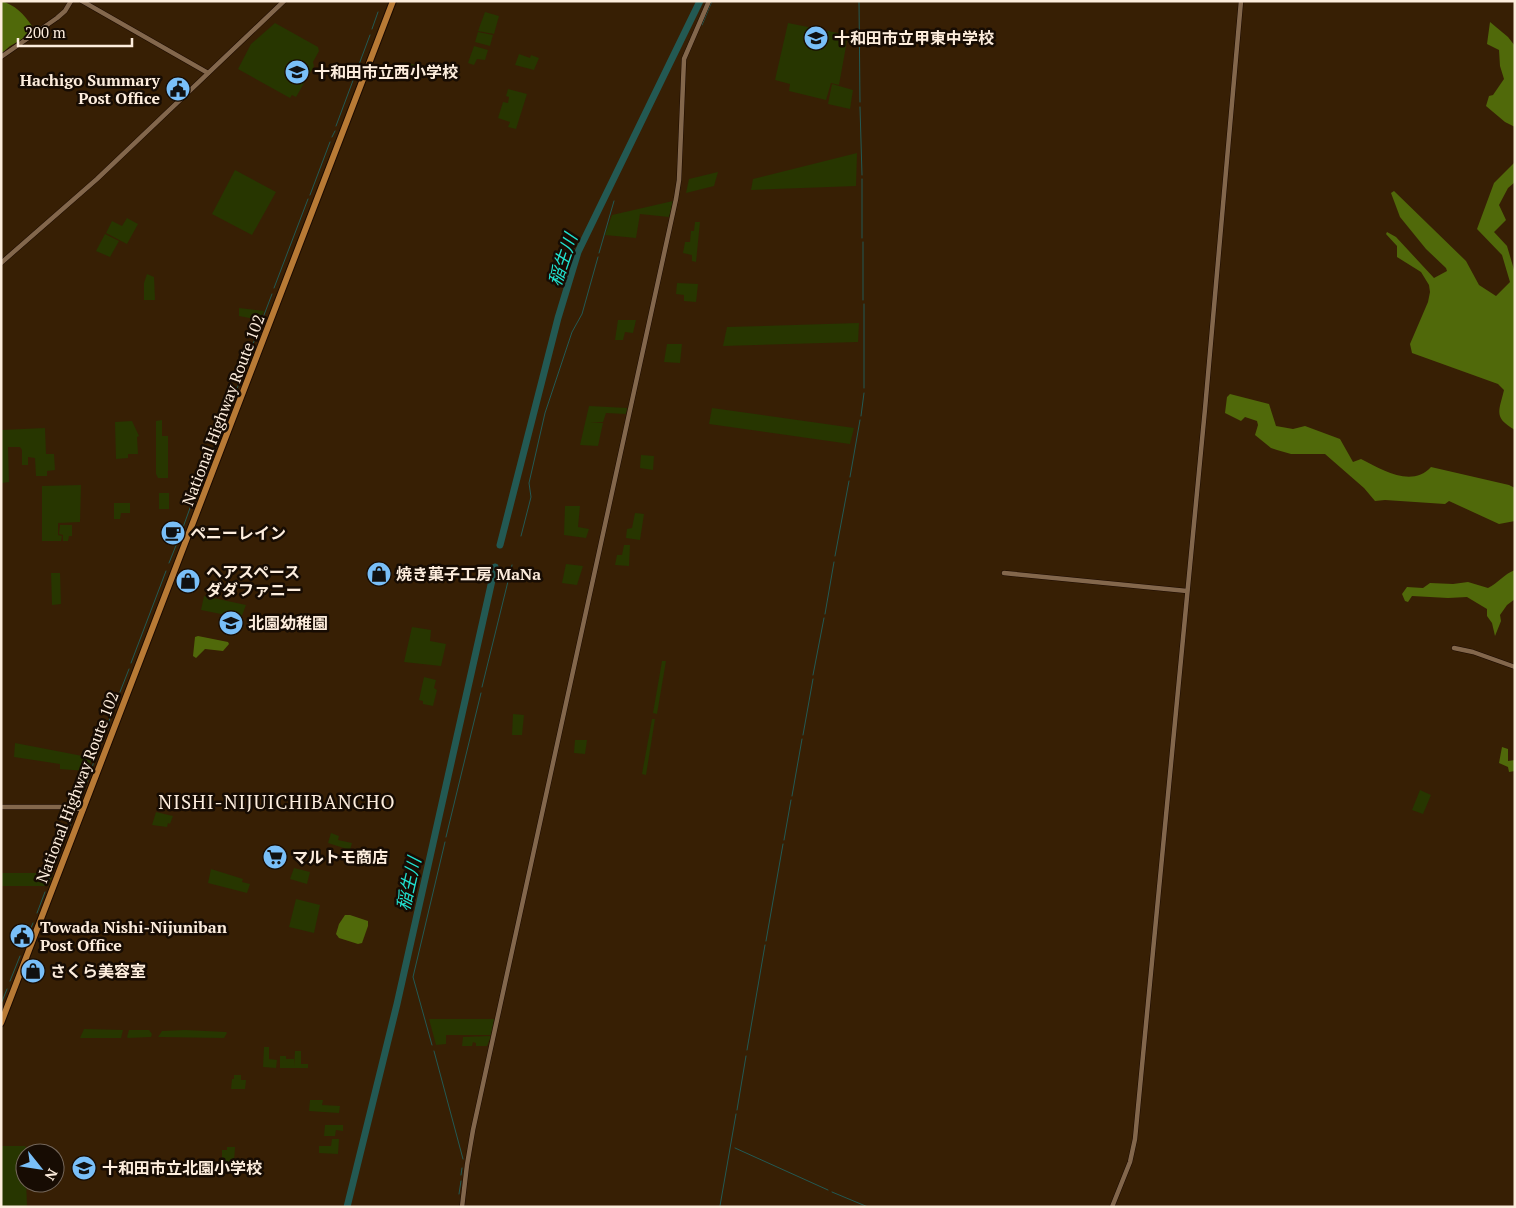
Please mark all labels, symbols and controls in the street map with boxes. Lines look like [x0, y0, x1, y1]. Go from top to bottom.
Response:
scale bar [18, 15, 131, 47]
text: 200 m [25, 22, 66, 42]
school or university icon: 十和田市立甲東中学校 [803, 25, 829, 51]
place label: 十和田市立甲東中学校 [834, 27, 994, 49]
school or university icon: 十和田市立西小学校 [284, 59, 310, 85]
place label: 十和田市立西小学校 [314, 61, 458, 83]
place label: Hachigo Summary Post Office [20, 69, 161, 109]
public building icon: Hachigo Summary Post Office [165, 76, 191, 102]
water label: 稲生川 [542, 228, 583, 289]
street label: National Highway Route 102 [176, 311, 270, 509]
cafe icon: ペニーレイン [160, 520, 186, 546]
place label: ペニーレイン [190, 522, 286, 544]
place label: ヘアスペース ダダファニー [206, 561, 302, 601]
shop icon: 焼き菓子工房 MaNa [366, 561, 392, 587]
place label: 焼き菓子工房 MaNa [396, 563, 541, 585]
shop icon: ヘアスペース ダダファニー [175, 568, 201, 594]
school or university icon: 北園幼稚園 [218, 610, 244, 636]
place label: 北園幼稚園 [248, 612, 328, 634]
street label: National Highway Route 102 [30, 688, 124, 886]
district label: NISHI-NIJUICHIBANCHO [158, 789, 396, 814]
supermarket icon: マルトモ商店 [262, 844, 288, 870]
place label: マルトモ商店 [292, 846, 388, 868]
water label: 稲生川 [390, 853, 426, 913]
place label: Towada Nishi-Nijuniban Post Office [40, 916, 228, 956]
public building icon: Towada Nishi-Nijuniban Post Office [9, 923, 35, 949]
shop icon: さくら美容室 [20, 958, 46, 984]
place label: さくら美容室 [50, 960, 146, 982]
north arrow [15, 1143, 65, 1193]
school or university icon: 十和田市立北園小学校 [71, 1155, 97, 1181]
place label: 十和田市立北園小学校 [102, 1157, 262, 1179]
text: N [41, 1165, 63, 1184]

